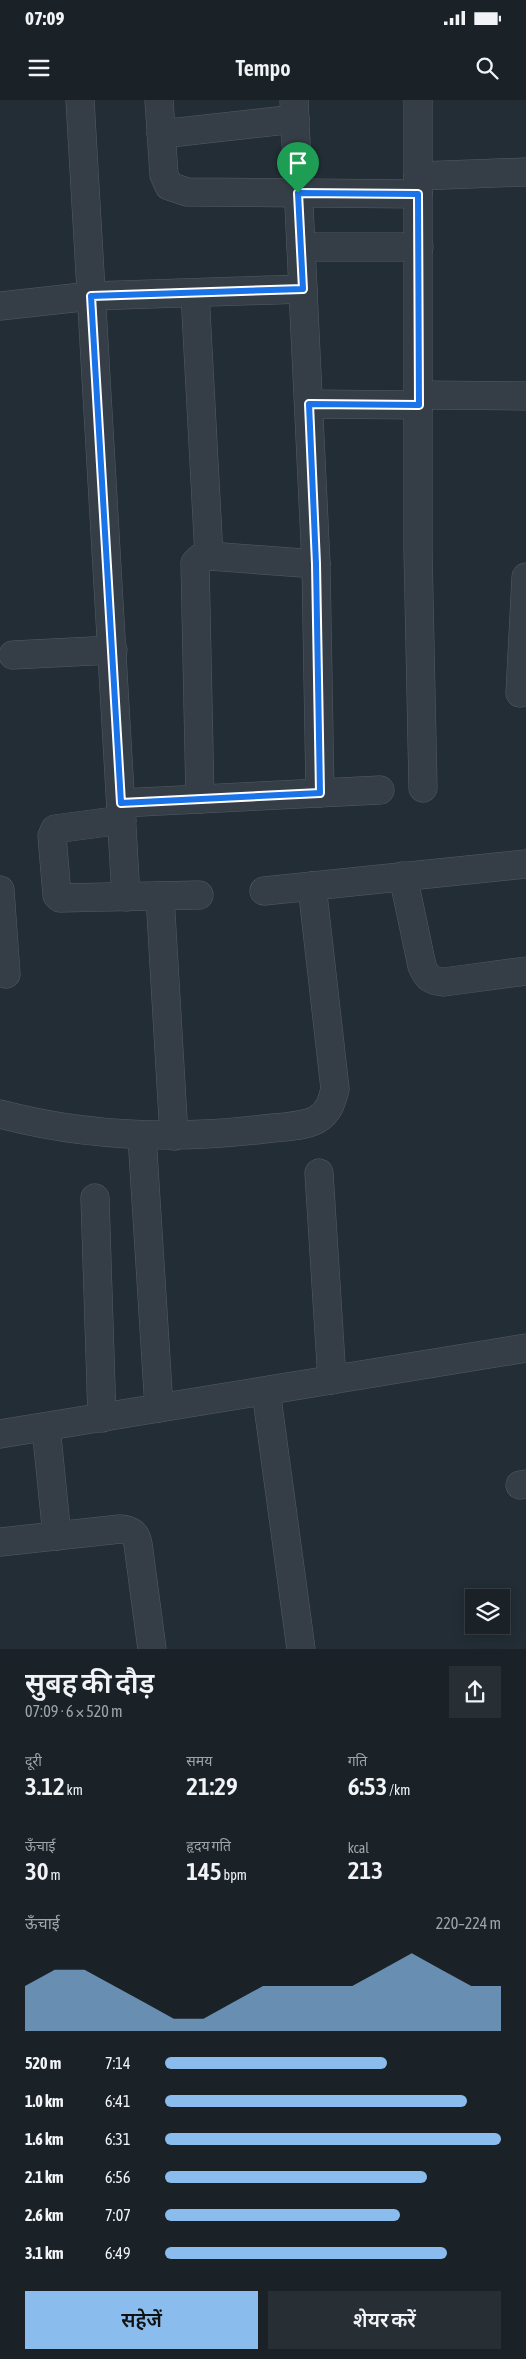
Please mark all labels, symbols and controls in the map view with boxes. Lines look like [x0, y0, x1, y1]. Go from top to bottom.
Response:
text: 07:09 [25, 7, 64, 29]
icon: menu [25, 54, 53, 82]
icon: search [473, 54, 501, 82]
text: Tempo [236, 55, 290, 81]
pin [277, 142, 319, 193]
icon: arrive [284, 149, 312, 177]
map controls [465, 1589, 510, 1634]
button: layers [465, 1589, 510, 1634]
button: share [449, 1666, 501, 1718]
text: सुबह की दौड़ [25, 1667, 154, 1699]
text: 07:09 · 6 × 520 m [25, 1702, 123, 1720]
text: दूरी [25, 1753, 42, 1769]
text: समय [186, 1753, 212, 1769]
text: गति [348, 1753, 367, 1769]
text: 3.12 [25, 1772, 65, 1800]
text: 21:29 [186, 1772, 238, 1800]
text: 6:53 [348, 1772, 387, 1800]
text: km [65, 1782, 83, 1798]
text: /km [387, 1782, 410, 1798]
text: ऊँचाई [25, 1838, 55, 1854]
text: हृदय गति [186, 1838, 231, 1854]
text: kcal [348, 1840, 369, 1856]
text: 213 [348, 1856, 383, 1884]
text: 30 [25, 1857, 49, 1885]
text: 145 [186, 1857, 222, 1885]
text: m [49, 1867, 61, 1883]
text: bpm [222, 1867, 247, 1883]
text: ऊँचाई [25, 1914, 60, 1932]
text: 220–224 m [436, 1914, 501, 1932]
text: 520 m [25, 2054, 61, 2072]
text: 7:14 [105, 2054, 130, 2072]
text: 1.0 km [25, 2092, 64, 2110]
text: 6:41 [105, 2092, 130, 2110]
text: 1.6 km [25, 2130, 64, 2148]
text: 6:31 [105, 2130, 130, 2148]
text: 2.1 km [25, 2168, 64, 2186]
text: 6:56 [105, 2168, 130, 2186]
text: 2.6 km [25, 2206, 64, 2224]
text: 7:07 [105, 2206, 131, 2224]
text: 3.1 km [25, 2244, 64, 2262]
text: 6:49 [105, 2244, 130, 2262]
button: सहेजें [25, 2291, 258, 2349]
button: शेयर करें [268, 2291, 501, 2349]

